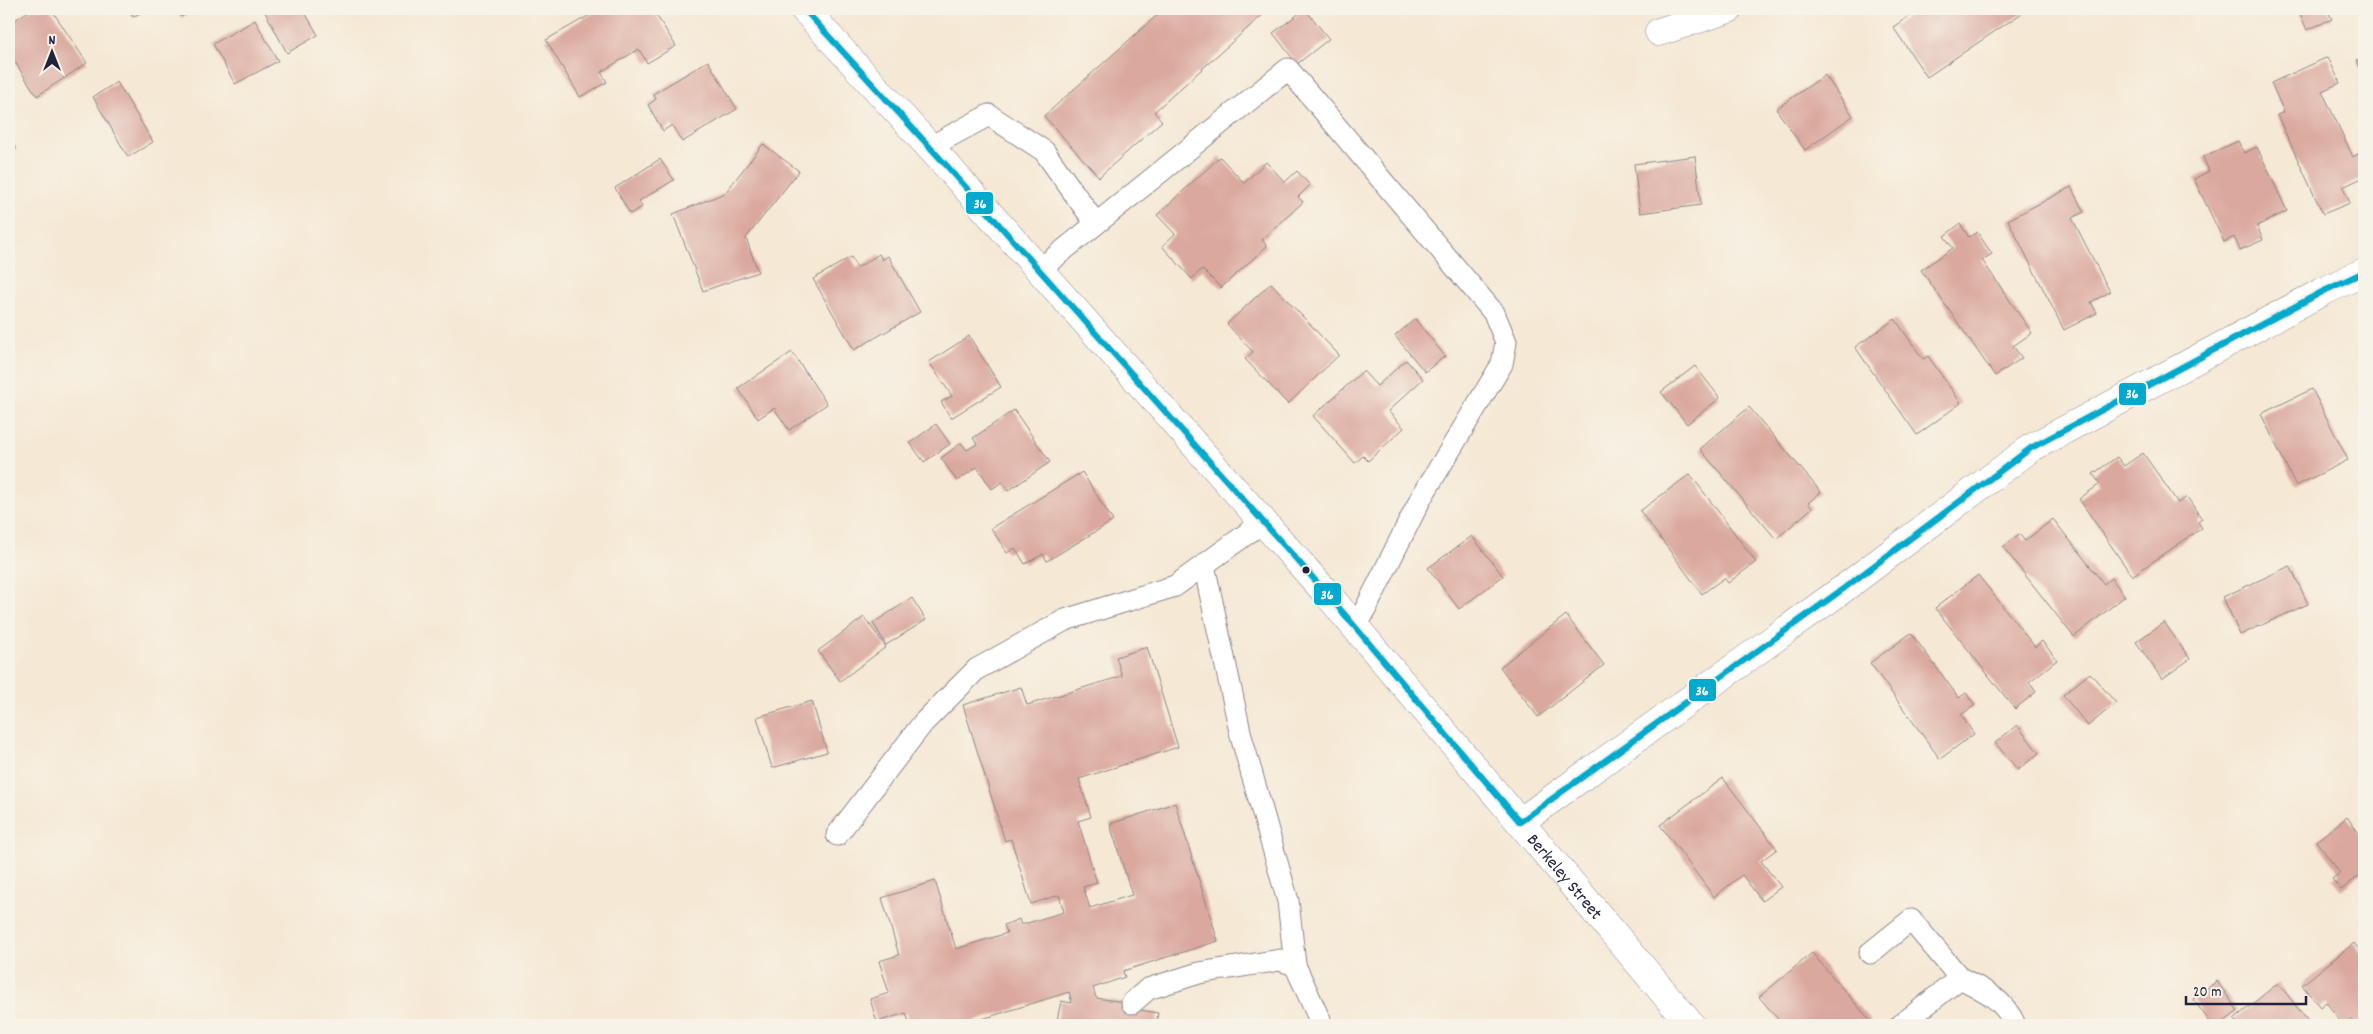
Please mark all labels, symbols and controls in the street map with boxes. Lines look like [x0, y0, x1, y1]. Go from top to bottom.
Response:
north arrow [28, 28, 78, 78]
text: N [49, 31, 56, 51]
line badge: 36 [965, 191, 994, 215]
text: 36 [973, 195, 987, 215]
line badge: 36 [2118, 382, 2147, 406]
text: 36 [2125, 385, 2139, 405]
unlabelled marker [1301, 565, 1311, 575]
line badge: 36 [1313, 582, 1342, 606]
text: 36 [1320, 586, 1334, 606]
line badge: 36 [1688, 678, 1717, 702]
text: 36 [1695, 682, 1709, 702]
street label: Berkeley Street [1520, 829, 1607, 926]
scale bar [2186, 974, 2306, 1006]
text: 20 m [2193, 982, 2221, 1004]

